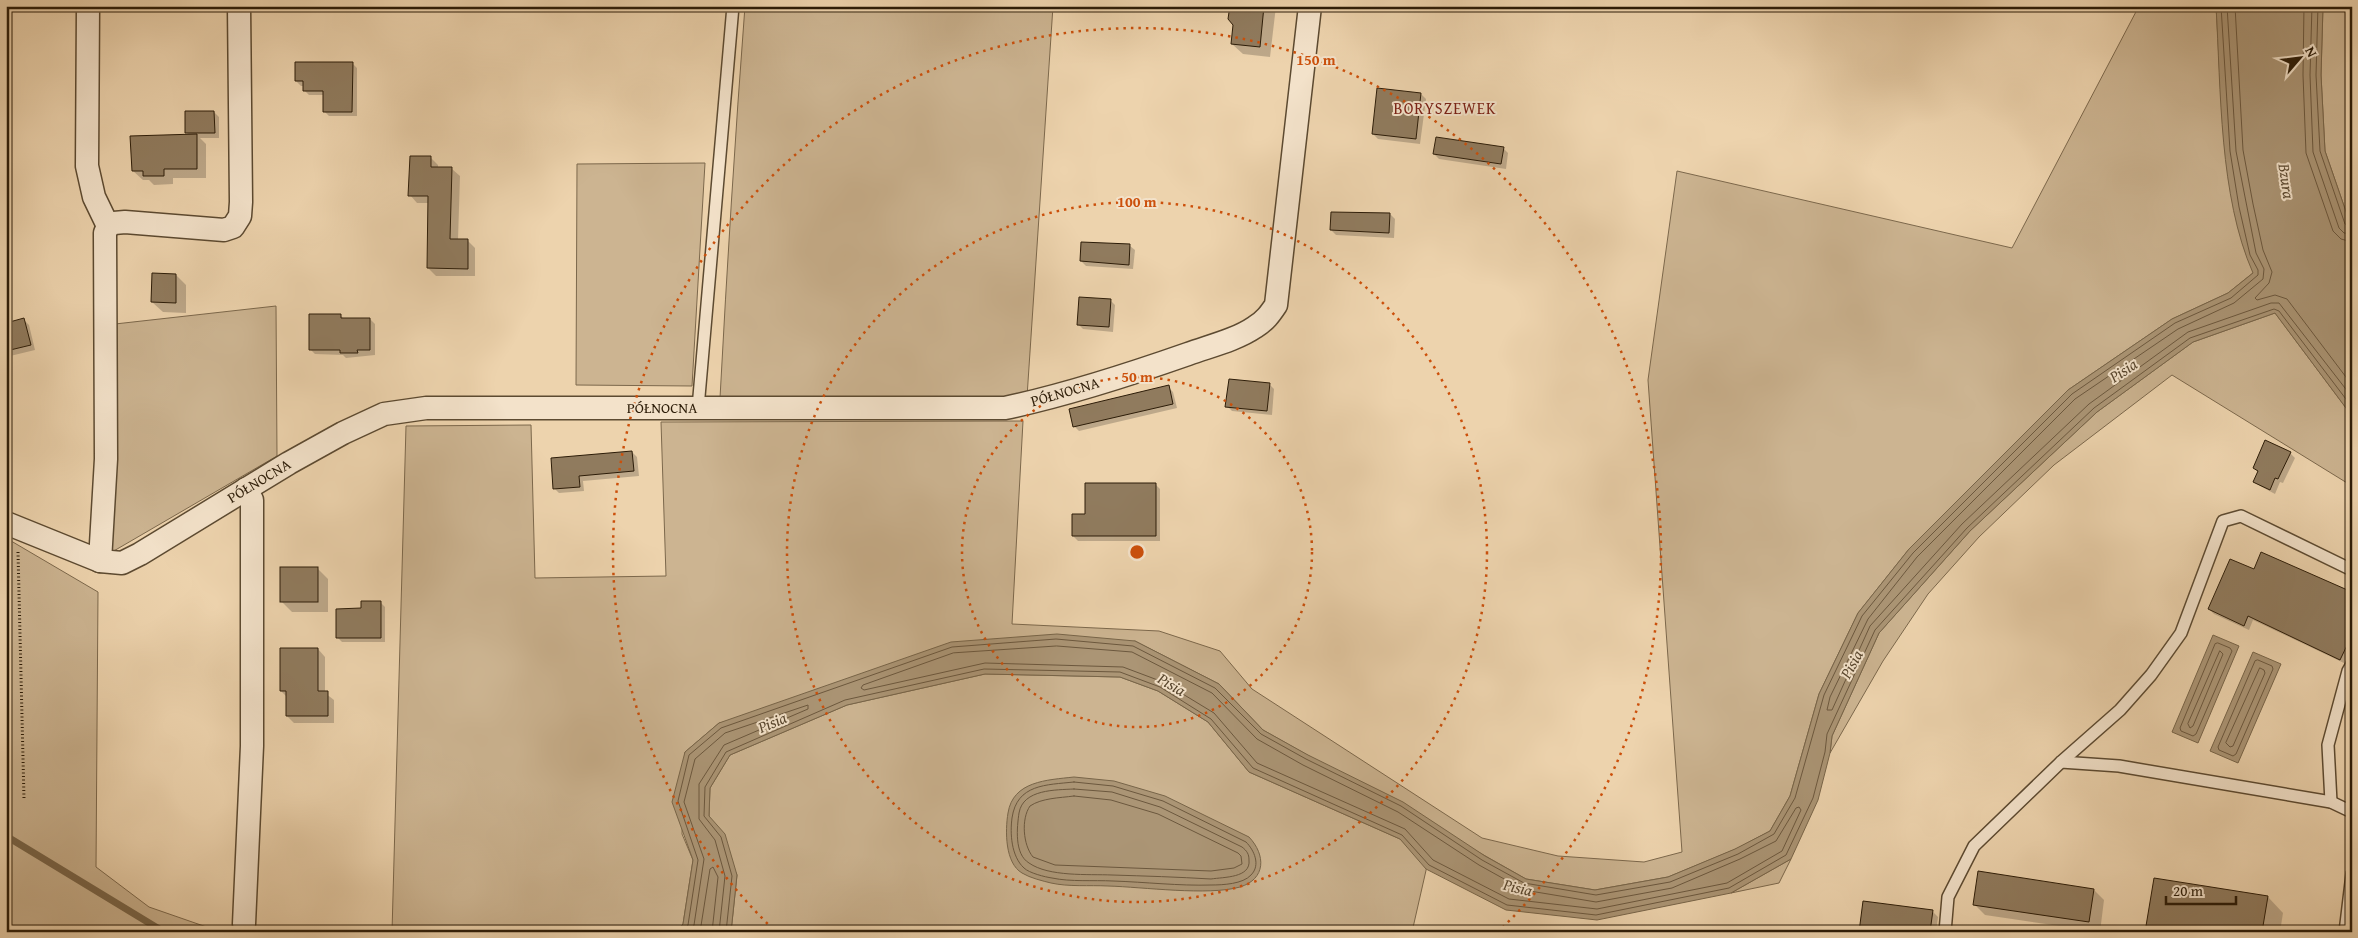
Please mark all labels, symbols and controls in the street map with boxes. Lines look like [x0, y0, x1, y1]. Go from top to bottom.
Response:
north arrow [2276, 32, 2326, 82]
text: N [2300, 43, 2323, 61]
text: 150 m [1296, 49, 1336, 70]
district label: BORYSZEWEK [1394, 96, 1496, 120]
water label: Bzura [2273, 161, 2301, 201]
text: 100 m [1117, 191, 1157, 212]
water label: Pisia [2103, 352, 2142, 389]
text: 50 m [1121, 366, 1153, 387]
street label: PÓŁNOCNA [1028, 372, 1102, 411]
street label: PÓŁNOCNA [627, 397, 697, 418]
street label: PÓŁNOCNA [223, 453, 294, 508]
centre of rings [1128, 543, 1146, 561]
water label: Pisia [1833, 645, 1869, 683]
water label: Pisia [1152, 666, 1191, 702]
water label: Pisia [753, 705, 791, 739]
water label: Pisia [1500, 872, 1536, 902]
scale bar [2166, 873, 2236, 905]
text: 20 m [2173, 880, 2204, 901]

